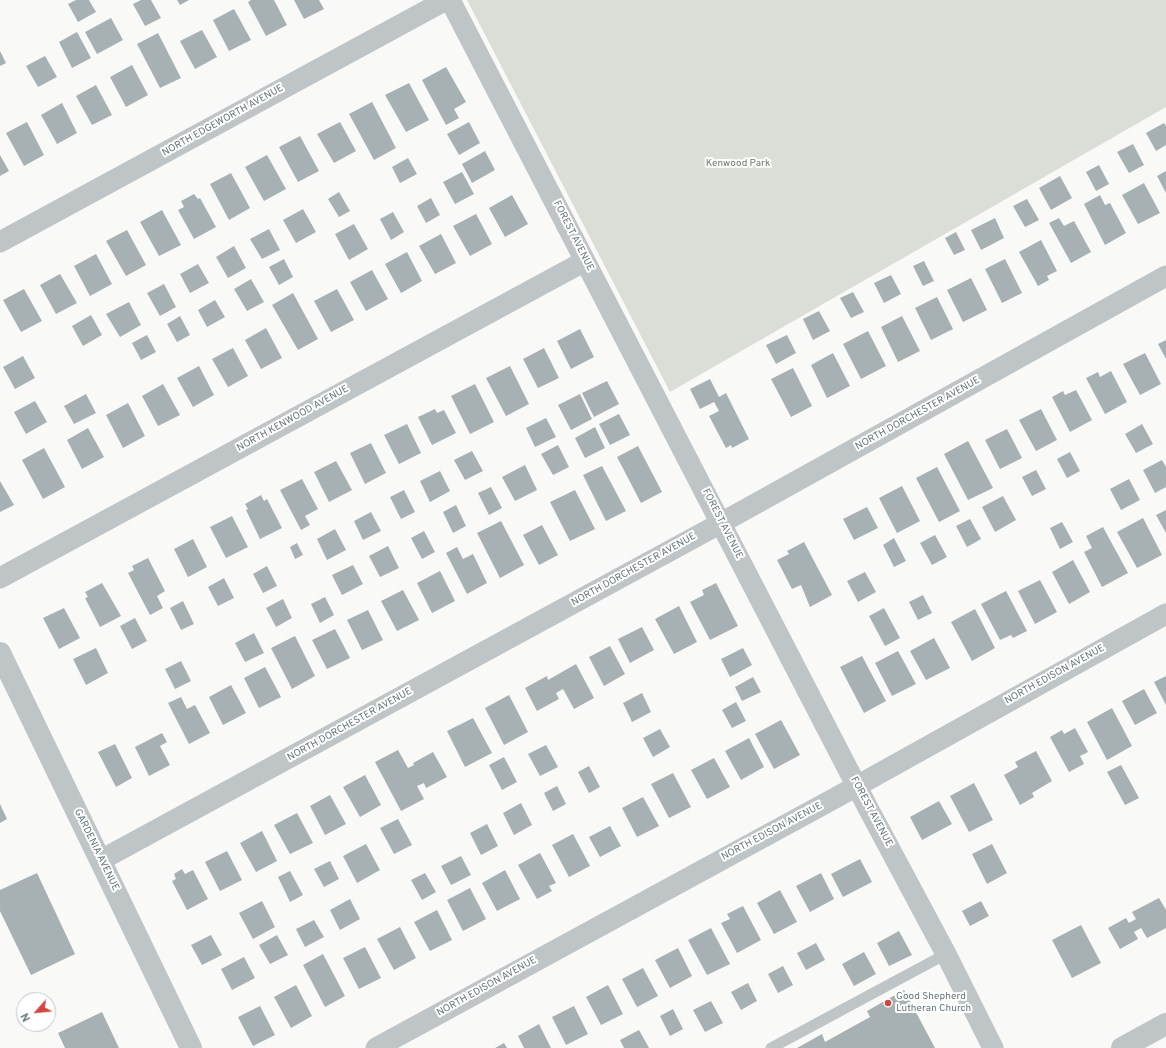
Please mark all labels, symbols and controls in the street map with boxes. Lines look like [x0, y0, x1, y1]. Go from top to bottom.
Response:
street label: NORTH EDGEWORTH AVENUE [160, 83, 286, 159]
park label: Kenwood Park [706, 158, 770, 170]
street label: FOREST AVENUE [550, 199, 596, 273]
street label: NORTH DORCHESTER AVENUE [854, 375, 982, 453]
street label: NORTH KENWOOD AVENUE [235, 383, 351, 455]
street label: FOREST AVENUE [699, 487, 745, 561]
street label: NORTH DORCHESTER AVENUE [570, 531, 698, 609]
street label: NORTH EDISON AVENUE [1003, 643, 1107, 707]
street label: NORTH DORCHESTER AVENUE [286, 686, 414, 764]
street label: FOREST AVENUE [848, 775, 894, 849]
street label: NORTH EDISON AVENUE [720, 800, 824, 864]
street label: GARDENIA AVENUE [71, 807, 121, 893]
street label: NORTH EDISON AVENUE [435, 955, 539, 1019]
place label: Good Shepherd Lutheran Church [896, 991, 971, 1014]
north arrow [16, 992, 56, 1032]
marker: Good Shepherd Lutheran Church [883, 998, 893, 1008]
text: N [18, 1010, 34, 1024]

